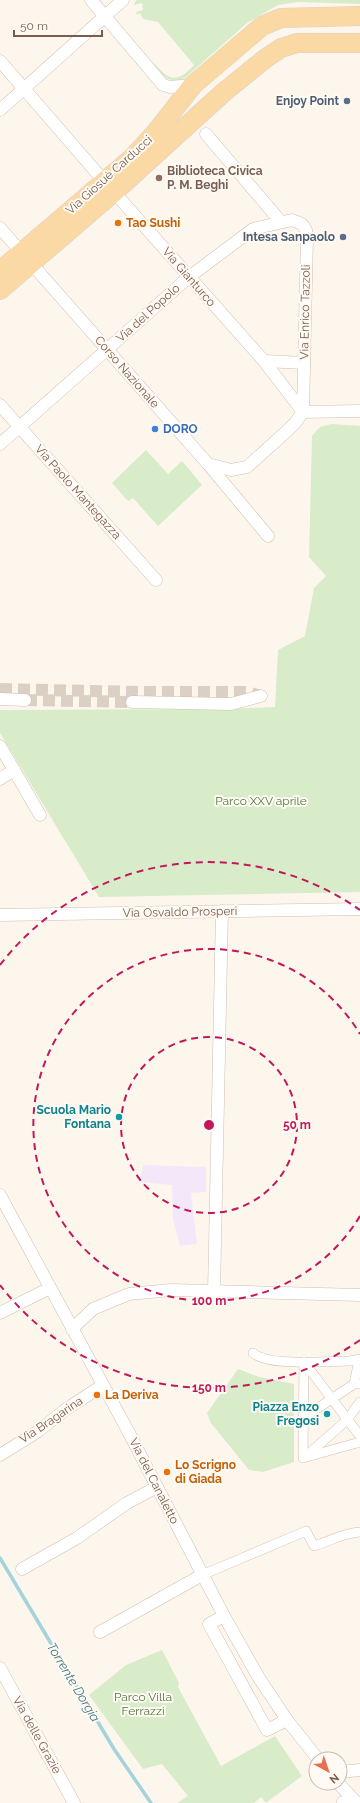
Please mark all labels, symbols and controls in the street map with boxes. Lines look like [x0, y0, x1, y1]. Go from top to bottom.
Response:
scale bar [14, 12, 102, 38]
text: 50 m [20, 19, 48, 33]
place label: Enjoy Point [276, 94, 339, 108]
marker: Enjoy Point [342, 96, 352, 106]
street label: Via Giosuè Carducci [63, 133, 155, 217]
place label: Biblioteca Civica P. M. Beghi [167, 164, 263, 192]
marker: Biblioteca Civica P. M. Beghi [154, 173, 164, 183]
place label: Tao Sushi [126, 216, 180, 230]
marker: Tao Sushi [113, 218, 123, 228]
place label: Intesa Sanpaolo [243, 230, 335, 244]
marker: Intesa Sanpaolo [338, 232, 348, 242]
street label: Via Gianturco [159, 245, 219, 309]
street label: Via Enrico Tazzoli [297, 264, 313, 360]
street label: Via del Popolo [113, 281, 183, 345]
street label: Corso Nazionale [92, 333, 162, 411]
place label: DORO [163, 422, 198, 436]
marker: DORO [150, 424, 160, 434]
street label: Via Paolo Mantegazza [32, 442, 124, 542]
park label: Parco XXV aprile [215, 794, 307, 808]
street label: Via Osvaldo Prosperi [123, 904, 237, 920]
place label: Scuola Mario Fontana [36, 1103, 111, 1131]
marker: Scuola Mario Fontana [114, 1112, 124, 1122]
centre of rings [202, 1118, 216, 1132]
text: 50 m [283, 1118, 311, 1132]
text: 100 m [192, 1294, 226, 1308]
text: 150 m [192, 1381, 226, 1395]
place label: La Deriva [105, 1388, 159, 1402]
marker: La Deriva [92, 1390, 102, 1400]
street label: Via Bragarina [17, 1394, 85, 1446]
place label: Piazza Enzo Fregosi [252, 1400, 319, 1428]
marker: Piazza Enzo Fregosi [322, 1409, 332, 1419]
street label: Via del Canaletto [126, 1436, 182, 1526]
place label: Lo Scrigno di Giada [175, 1458, 236, 1486]
marker: Lo Scrigno di Giada [162, 1467, 172, 1477]
water label: Torrente Dorgia [44, 1640, 103, 1725]
park label: Parco Villa Ferrazzi [114, 1690, 172, 1718]
street label: Via delle Grazie [10, 1694, 64, 1776]
north arrow [308, 1751, 348, 1791]
text: N [327, 1771, 342, 1786]

